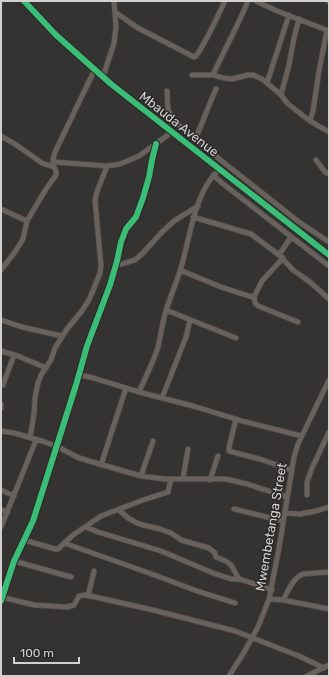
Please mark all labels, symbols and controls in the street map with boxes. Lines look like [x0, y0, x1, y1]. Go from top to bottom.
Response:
street label: Mbauda Avenue [136, 88, 222, 160]
street label: Mwembetanga Street [252, 462, 291, 593]
scale bar [14, 639, 79, 665]
text: 100 m [20, 646, 54, 660]

